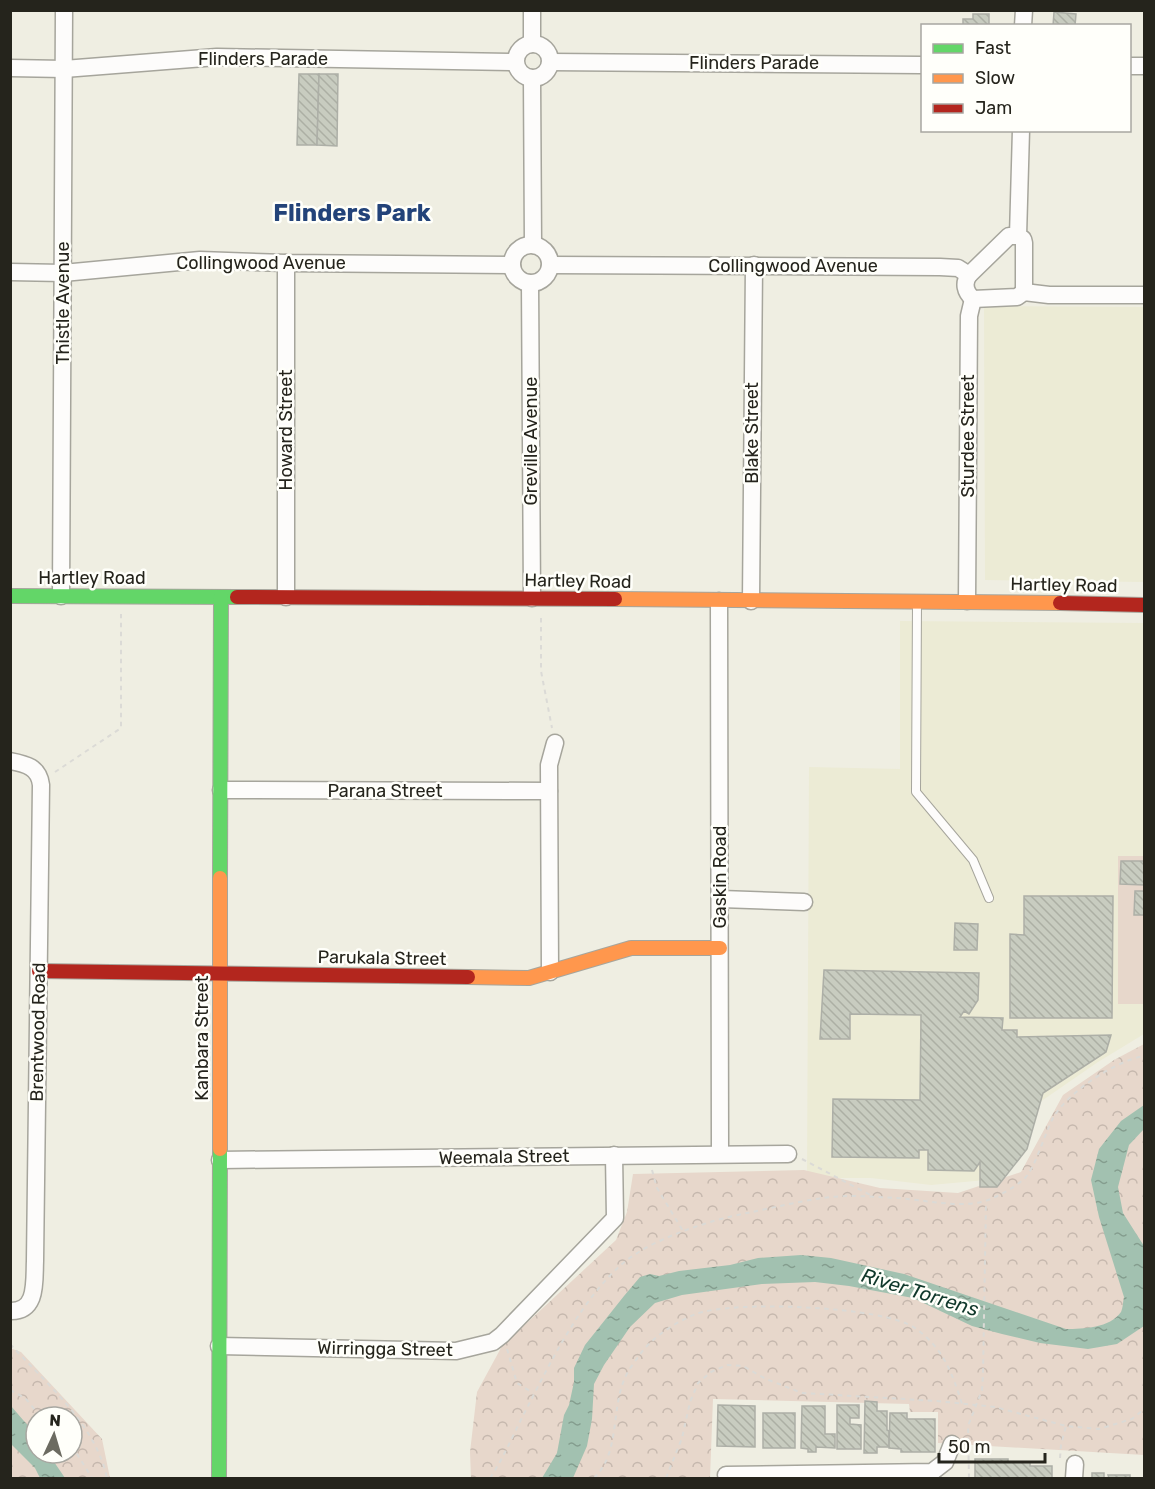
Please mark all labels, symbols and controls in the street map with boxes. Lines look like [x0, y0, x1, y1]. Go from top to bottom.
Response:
legend [921, 24, 1131, 132]
text: Fast [975, 37, 1011, 59]
street label: Flinders Parade [198, 48, 328, 70]
street label: Flinders Parade [689, 52, 819, 74]
text: Slow [975, 67, 1015, 89]
text: Jam [975, 97, 1012, 119]
district label: Flinders Park [273, 199, 431, 227]
street label: Thistle Avenue [52, 241, 74, 365]
street label: Collingwood Avenue [176, 252, 346, 274]
street label: Collingwood Avenue [708, 255, 878, 277]
street label: Howard Street [275, 370, 297, 490]
street label: Sturdee Street [957, 374, 979, 498]
street label: Greville Avenue [520, 377, 542, 505]
street label: Blake Street [741, 382, 763, 484]
street label: Hartley Road [38, 567, 146, 589]
street label: Hartley Road [524, 569, 632, 593]
street label: Hartley Road [1010, 573, 1118, 597]
street label: Parana Street [327, 780, 443, 802]
street label: Gaskin Road [709, 826, 731, 929]
street label: Parukala Street [317, 946, 447, 970]
street label: Brentwood Road [26, 962, 50, 1102]
street label: Kanbara Street [191, 975, 213, 1101]
street label: Weemala Street [438, 1145, 570, 1169]
water label: River Torrens [859, 1263, 981, 1321]
street label: Wirringga Street [317, 1337, 453, 1361]
north arrow [24, 1405, 84, 1465]
text: N [49, 1411, 61, 1430]
scale bar [939, 1426, 1046, 1464]
text: 50 m [948, 1436, 991, 1458]

